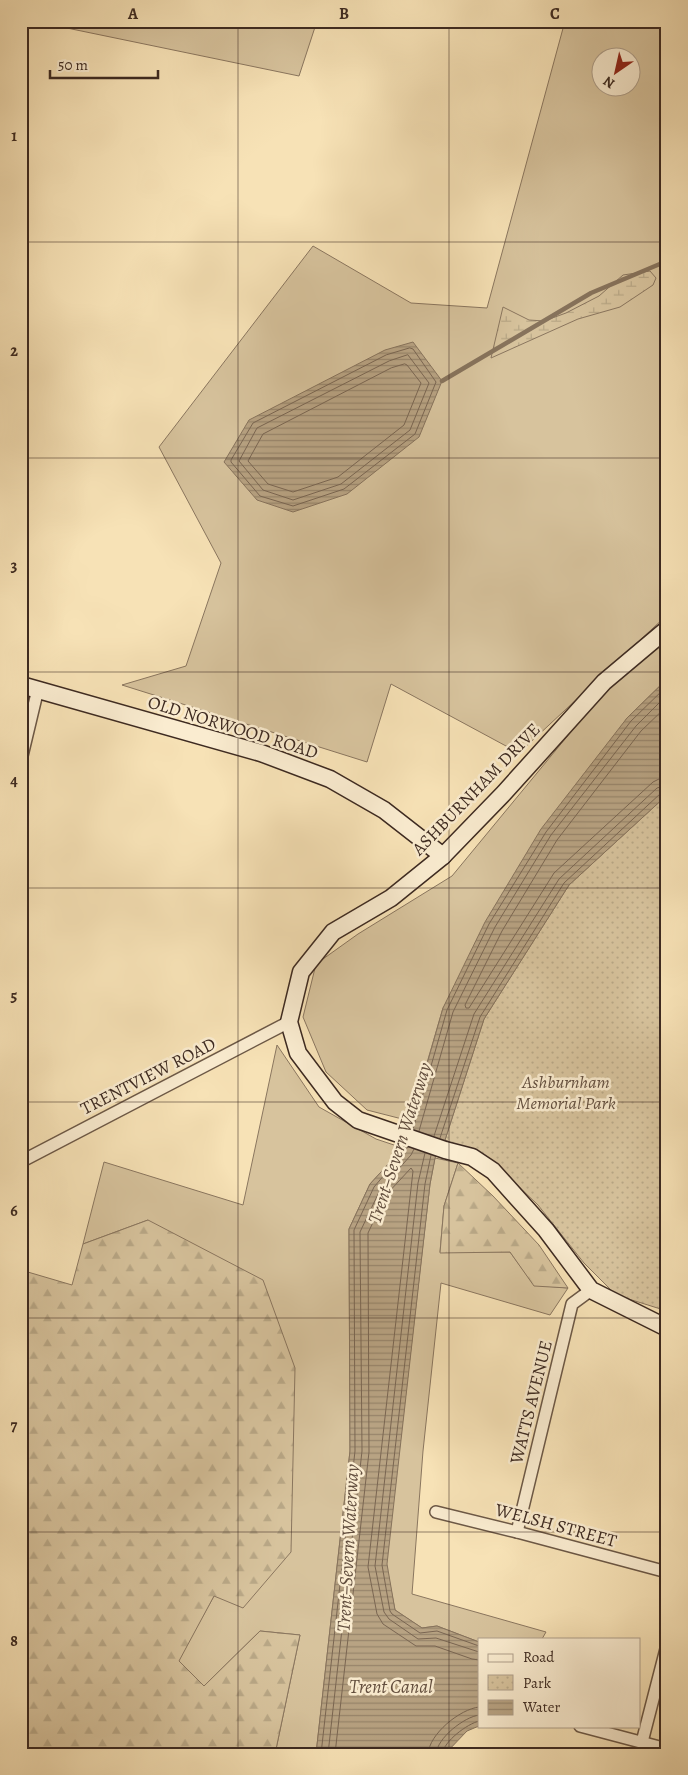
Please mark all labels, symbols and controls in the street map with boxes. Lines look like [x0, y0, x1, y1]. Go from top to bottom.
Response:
text: A [127, 3, 139, 25]
text: B [339, 3, 349, 25]
text: C [550, 3, 560, 25]
scale bar [50, 48, 158, 80]
north arrow [590, 48, 640, 98]
text: 50 m [58, 55, 88, 75]
text: N [599, 72, 619, 93]
text: 1 [11, 125, 17, 147]
text: 2 [10, 340, 18, 362]
text: 3 [11, 555, 18, 577]
street label: OLD NORWOOD ROAD [145, 690, 321, 764]
street label: ASHBURNHAM DRIVE [406, 718, 545, 861]
text: 4 [10, 770, 18, 792]
text: 5 [11, 985, 18, 1007]
street label: TRENTVIEW ROAD [76, 1032, 220, 1120]
water label: Trent–Severn Waterway [362, 1059, 438, 1227]
park label: Ashburnham Memorial Park [516, 1070, 616, 1115]
text: 6 [10, 1200, 18, 1222]
street label: WATTS AVENUE [504, 1338, 558, 1467]
text: 7 [11, 1415, 18, 1437]
water label: Trent–Severn Waterway [331, 1463, 365, 1632]
street label: WELSH STREET [492, 1497, 619, 1553]
text: 8 [10, 1630, 18, 1652]
legend [478, 1638, 640, 1728]
text: Road [523, 1647, 555, 1667]
text: Park [523, 1673, 552, 1693]
water label: Trent Canal [349, 1674, 433, 1700]
text: Water [522, 1697, 560, 1717]

